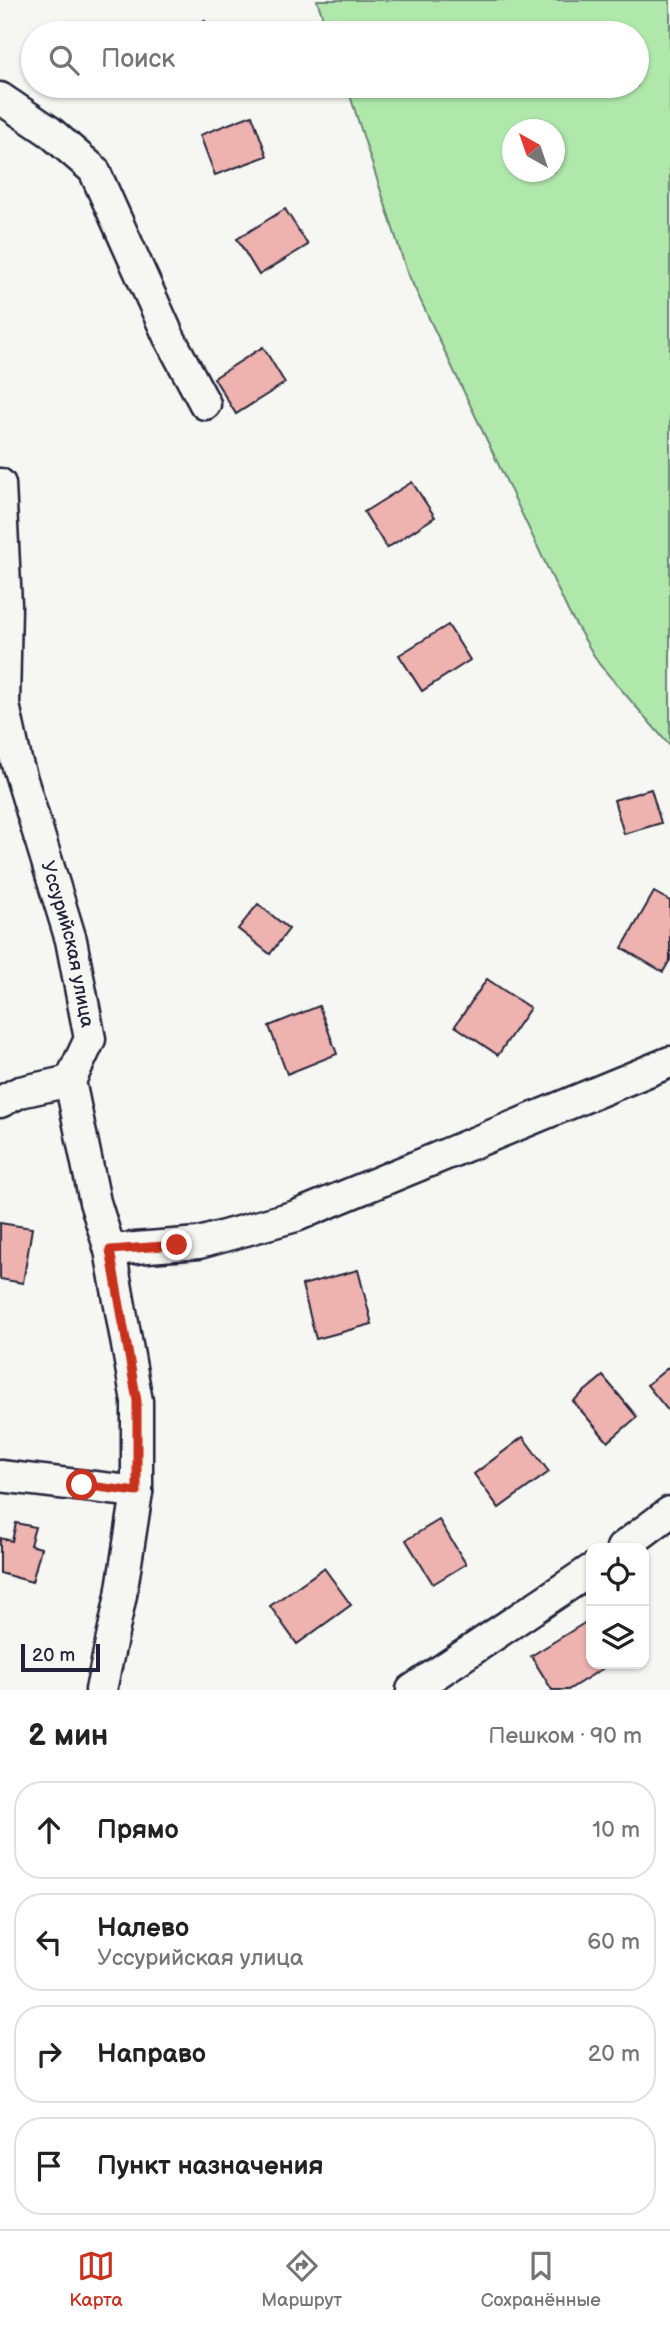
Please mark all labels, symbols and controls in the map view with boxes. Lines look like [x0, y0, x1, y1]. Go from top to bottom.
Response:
search box [21, 21, 649, 98]
icon: search [45, 41, 83, 79]
text: Поиск [101, 44, 175, 75]
north arrow [502, 119, 565, 182]
street label: Уссурийская улица [36, 858, 99, 1029]
route end [161, 1229, 192, 1260]
route start [66, 1469, 97, 1500]
map controls [586, 1543, 649, 1669]
button: locate [586, 1543, 649, 1606]
button: layers [586, 1606, 649, 1669]
scale bar [21, 1641, 100, 1673]
text: 20 m [32, 1644, 75, 1667]
text: 2 мин [28, 1718, 108, 1754]
text: Пешком · 90 m [488, 1722, 642, 1750]
icon: ahead [30, 1811, 68, 1849]
text: Прямо [97, 1815, 179, 1846]
text: 10 m [592, 1816, 640, 1844]
text: Налево [97, 1913, 189, 1944]
icon: left [30, 1923, 68, 1961]
text: 60 m [587, 1928, 640, 1956]
text: Уссурийская улица [97, 1944, 304, 1972]
icon: right [30, 2035, 68, 2073]
text: Направо [97, 2039, 206, 2070]
text: 20 m [588, 2040, 640, 2068]
icon: arrive [30, 2147, 68, 2185]
text: Пункт назначения [97, 2151, 323, 2182]
tab: Карта [69, 2247, 123, 2312]
tab: Маршрут [261, 2247, 342, 2312]
tab: Сохранённые [481, 2247, 601, 2312]

